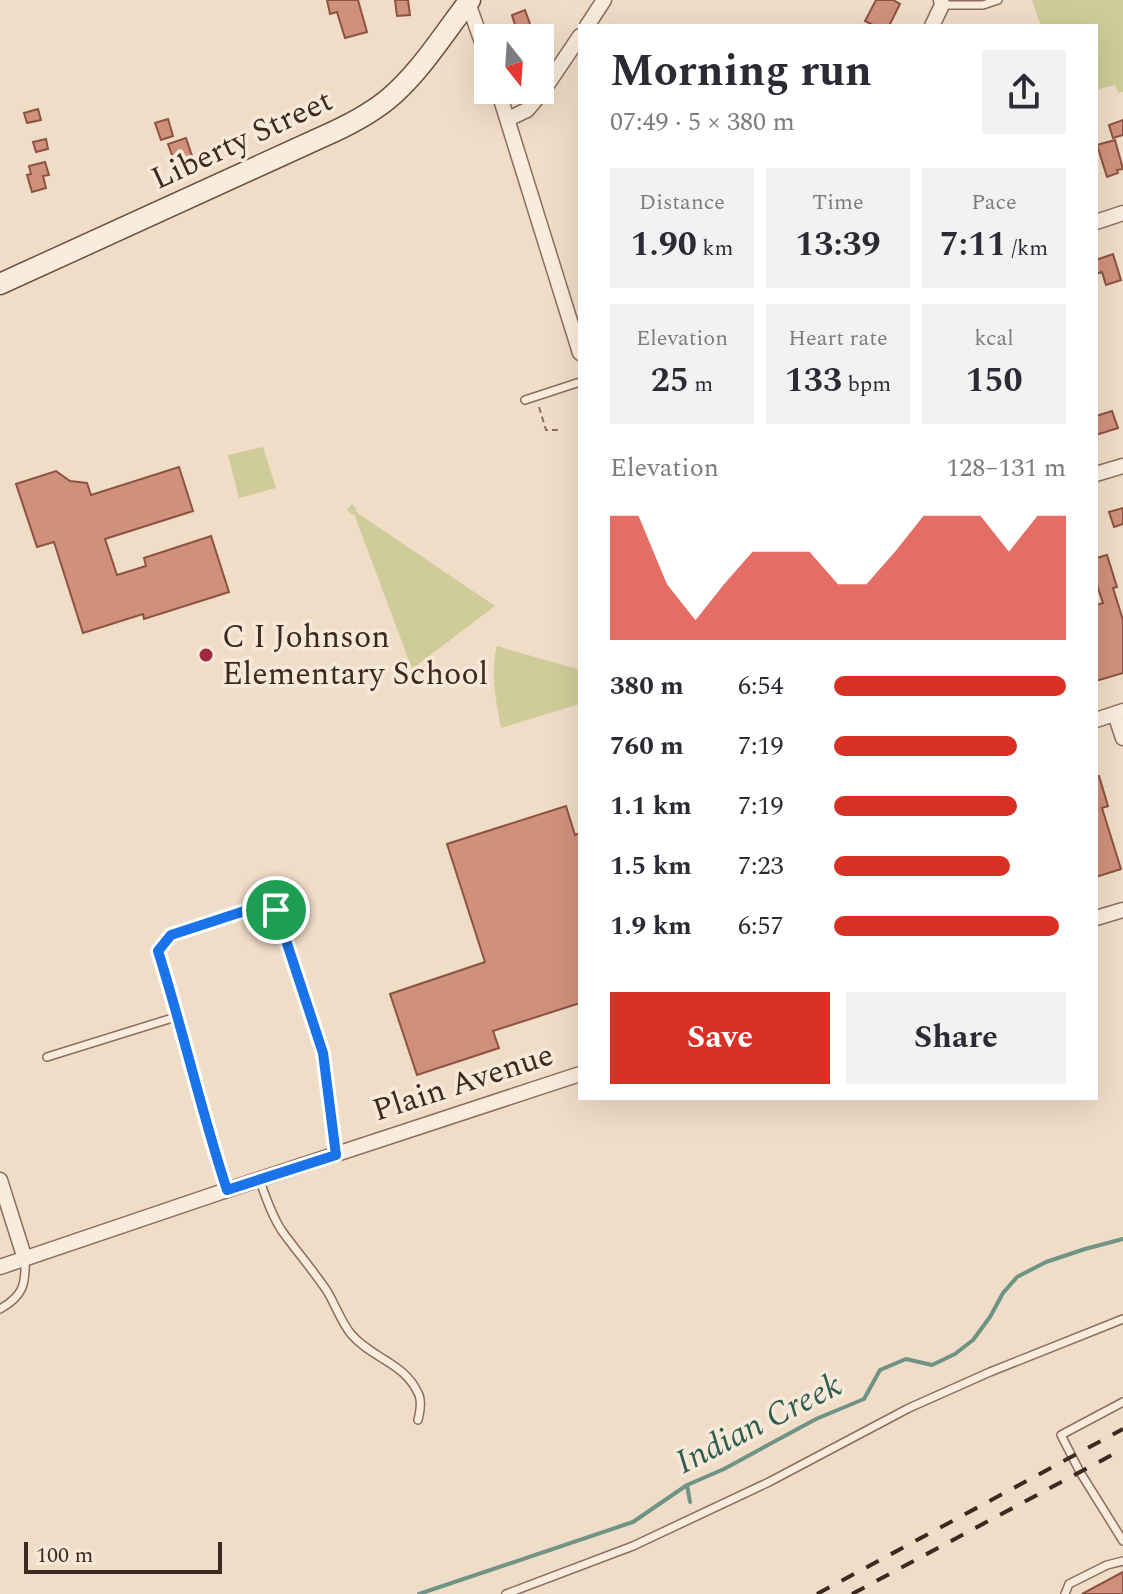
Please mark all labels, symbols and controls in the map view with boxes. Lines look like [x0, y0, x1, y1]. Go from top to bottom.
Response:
north arrow [474, 24, 554, 104]
map controls [474, 24, 554, 104]
text: Morning run [610, 38, 872, 105]
button: share [982, 50, 1066, 134]
street label: Liberty Street [143, 77, 341, 203]
text: 07:49 · 5 × 380 m [610, 102, 795, 142]
text: Distance [639, 186, 725, 219]
text: Time [812, 186, 864, 219]
text: Pace [971, 186, 1017, 219]
text: 1.90 [630, 219, 697, 271]
text: 13:39 [795, 219, 881, 271]
text: 7:11 [940, 219, 1006, 271]
text: km [697, 232, 734, 265]
text: /km [1006, 232, 1048, 265]
text: Elevation [636, 322, 728, 355]
text: Heart rate [788, 322, 888, 355]
text: kcal [974, 322, 1014, 355]
text: 25 [651, 355, 689, 407]
text: 133 [785, 355, 842, 407]
text: 150 [965, 355, 1023, 407]
text: m [689, 368, 713, 401]
text: bpm [842, 368, 891, 401]
text: Elevation [610, 448, 719, 488]
text: 128–131 m [946, 448, 1066, 488]
place label: C I Johnson Elementary School [222, 613, 488, 699]
marker: C I Johnson Elementary School [197, 646, 215, 664]
text: 380 m [610, 666, 684, 706]
text: 6:54 [738, 666, 784, 706]
text: 760 m [610, 726, 684, 766]
text: 7:19 [738, 726, 784, 766]
text: 1.1 km [610, 786, 692, 826]
text: 7:19 [738, 786, 784, 826]
text: 1.5 km [610, 846, 692, 886]
text: 7:23 [738, 846, 784, 886]
pin [242, 876, 310, 944]
icon: arrive [254, 888, 298, 932]
text: 1.9 km [610, 906, 692, 946]
text: 6:57 [738, 906, 784, 946]
button: Save [610, 992, 830, 1084]
button: Share [846, 992, 1066, 1084]
street label: Plain Avenue [366, 1031, 560, 1135]
water label: Indian Creek [667, 1360, 851, 1488]
scale bar [24, 1538, 222, 1574]
text: 100 m [36, 1539, 93, 1572]

